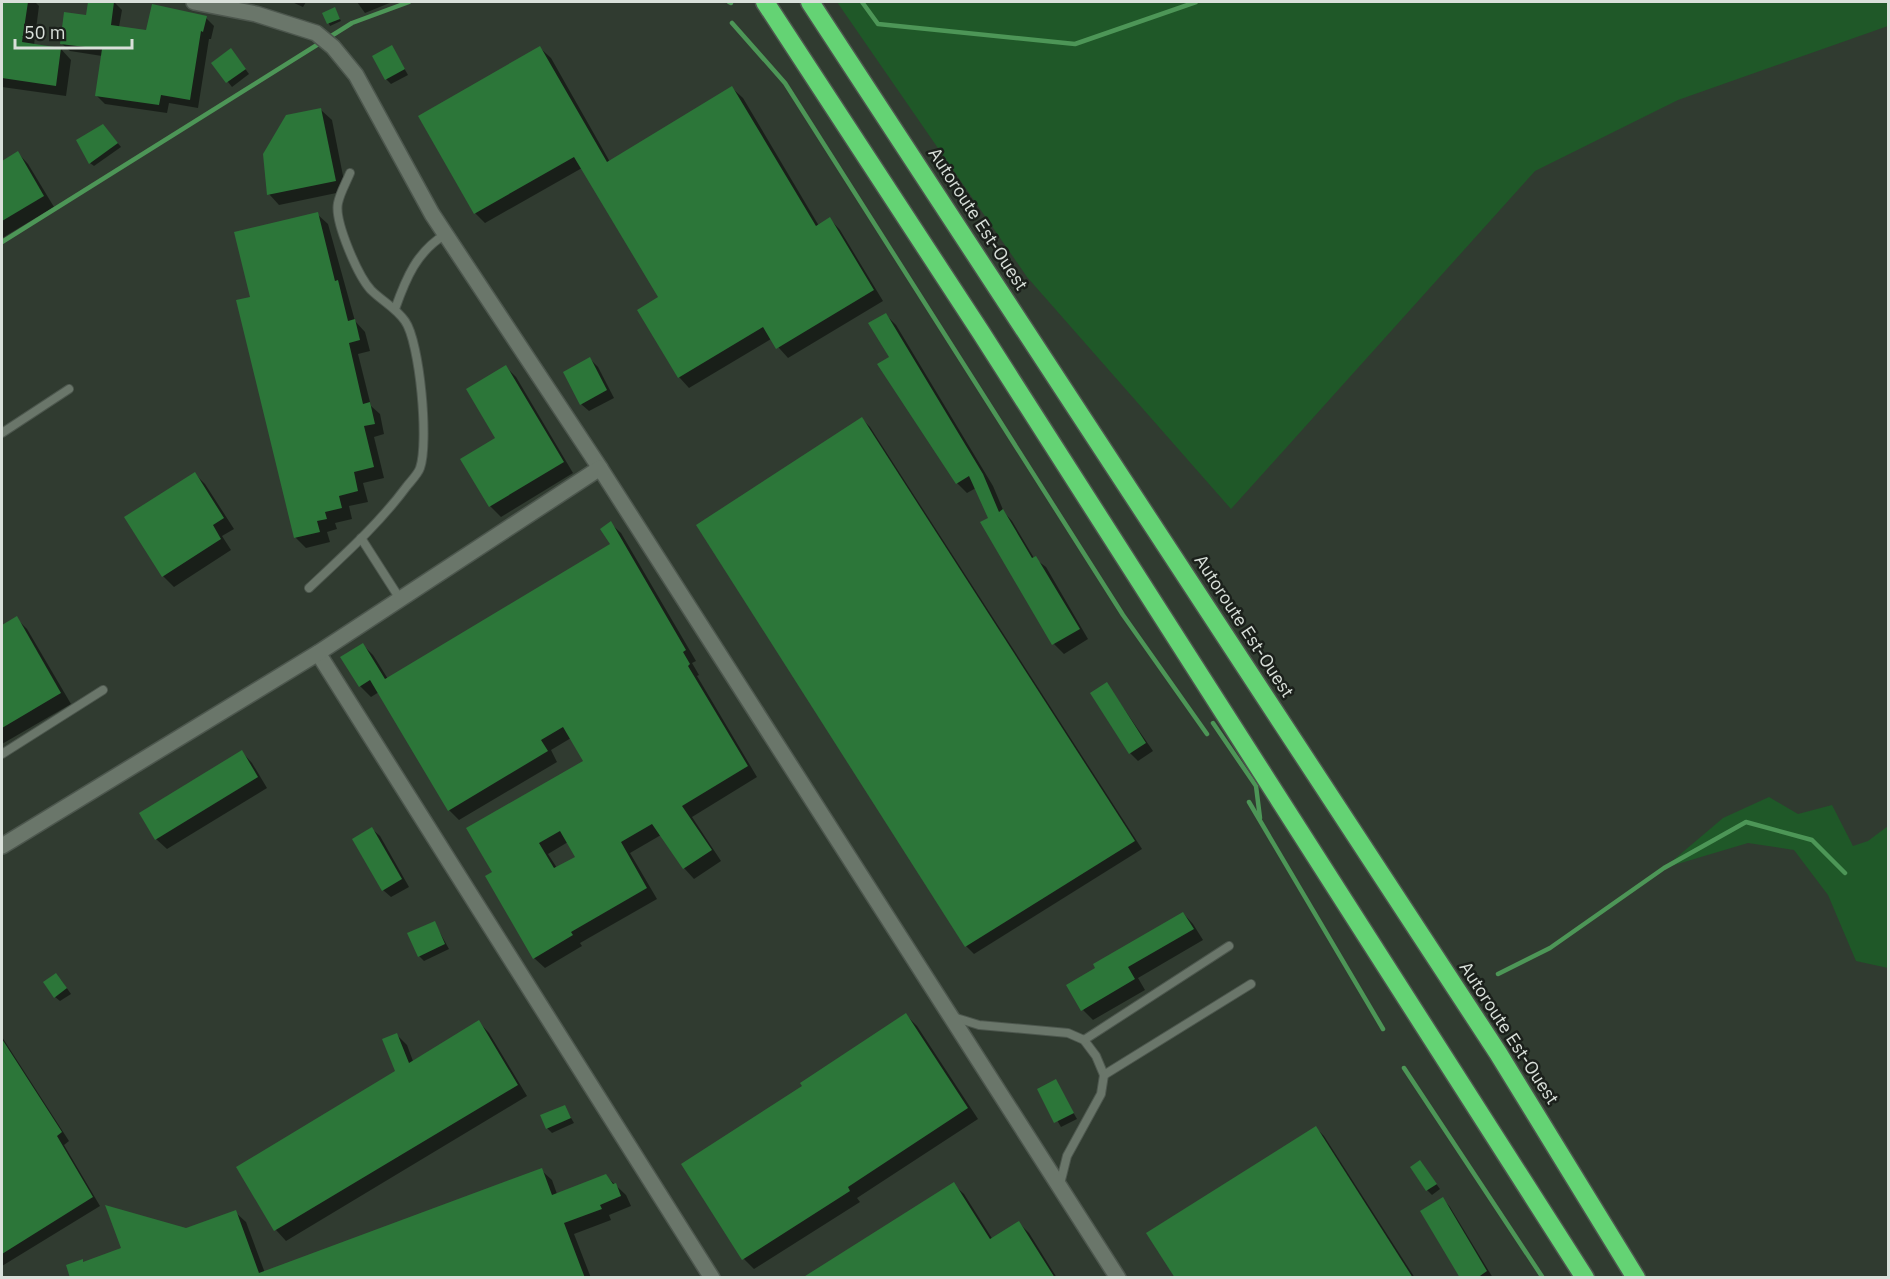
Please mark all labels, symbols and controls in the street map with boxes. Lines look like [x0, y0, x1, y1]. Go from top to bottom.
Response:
scale bar [15, 12, 132, 50]
text: 50 m [24, 21, 66, 44]
street label: Autoroute Est-Ouest [924, 143, 1033, 294]
street label: Autoroute Est-Ouest [1190, 550, 1299, 701]
street label: Autoroute Est-Ouest [1455, 957, 1564, 1108]

